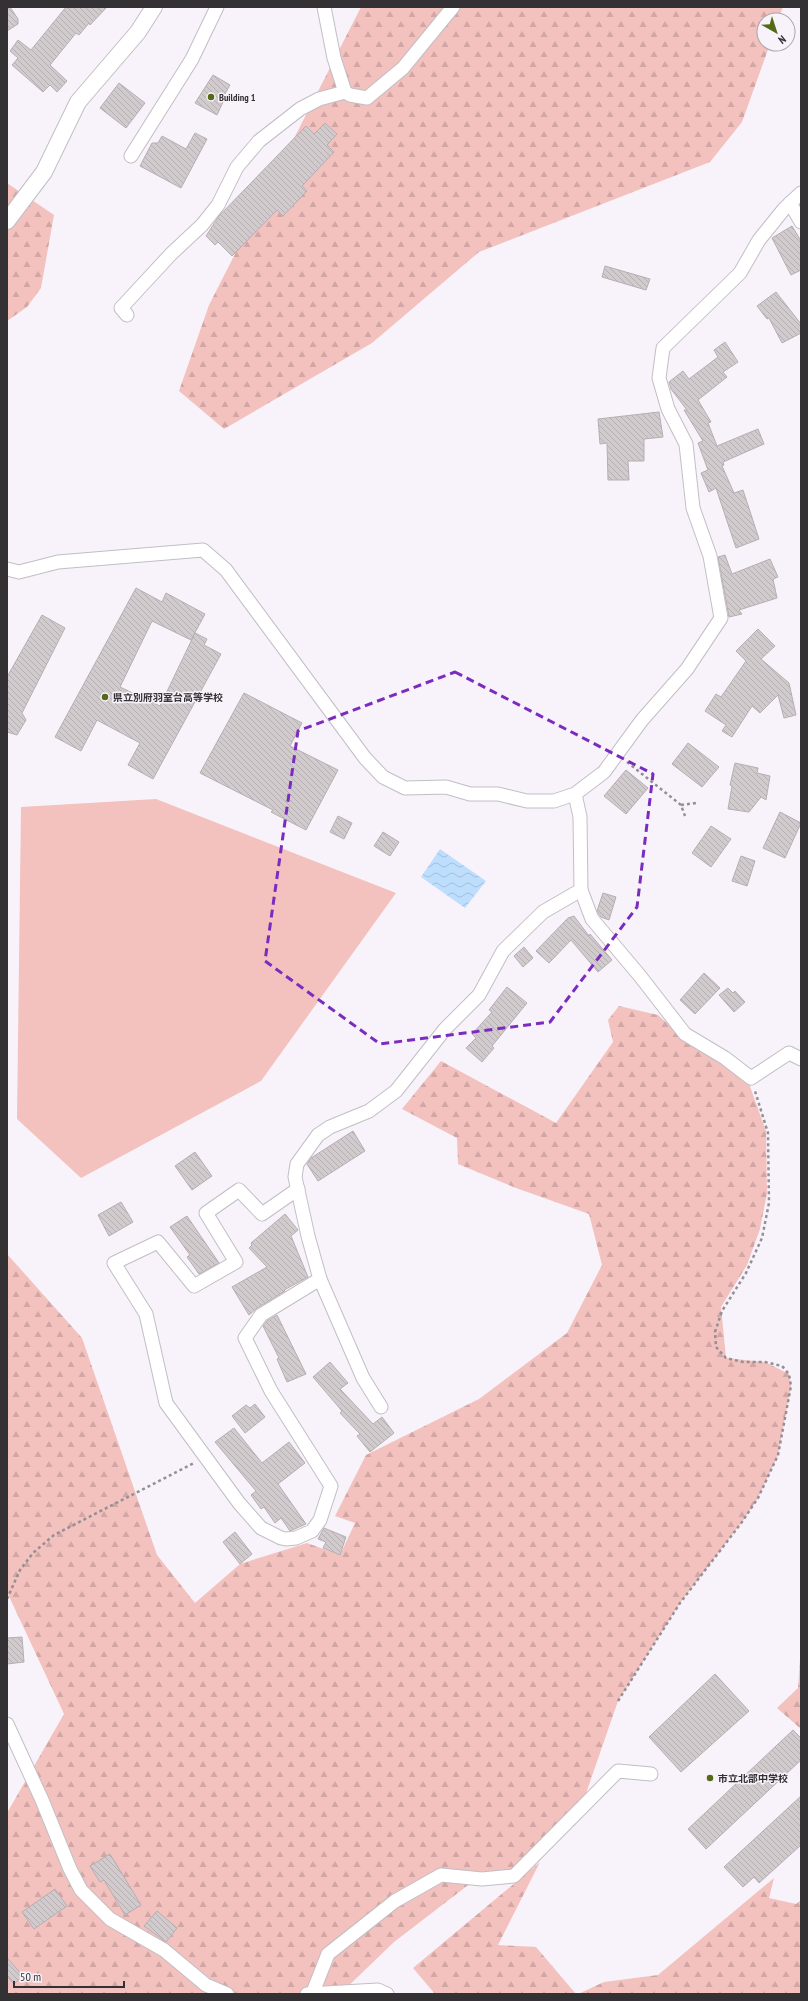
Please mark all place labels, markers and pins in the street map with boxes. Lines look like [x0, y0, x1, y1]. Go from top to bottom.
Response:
place label: Building 1 [219, 91, 256, 104]
marker: Building 1 [206, 92, 216, 102]
place label: 県立別府羽室台高等学校 [113, 691, 223, 704]
marker: 県立別府羽室台高等学校 [100, 692, 110, 702]
place label: 市立北部中学校 [718, 1772, 788, 1785]
marker: 市立北部中学校 [705, 1773, 715, 1783]

